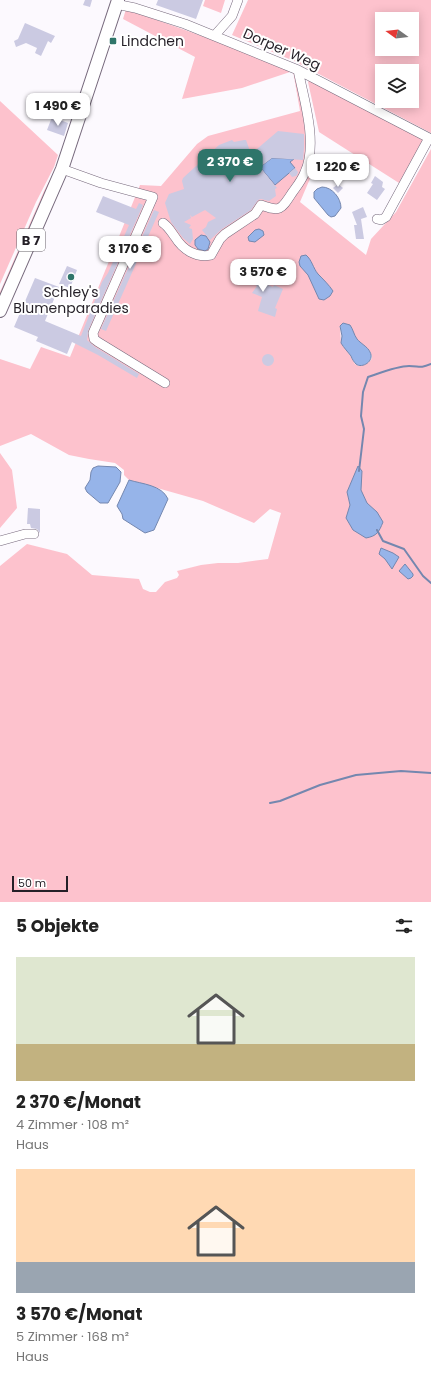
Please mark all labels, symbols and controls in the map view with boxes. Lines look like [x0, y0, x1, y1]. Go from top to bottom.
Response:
north arrow [375, 12, 419, 56]
map controls [375, 12, 419, 108]
street label: Dorper Weg [240, 23, 324, 75]
place label: Lindchen [121, 31, 184, 51]
marker: Lindchen [108, 36, 118, 46]
button: layers [375, 64, 419, 108]
pin: 1 490 € [21, 93, 95, 127]
text: 1 490 € [35, 96, 81, 115]
pin: 2 370 € [193, 149, 267, 183]
text: 2 370 € [207, 152, 253, 171]
pin: 1 220 € [301, 154, 375, 188]
text: 1 220 € [316, 157, 360, 176]
road number: B 7 [17, 229, 45, 251]
pin: 3 170 € [93, 236, 167, 270]
text: 3 170 € [108, 239, 152, 258]
pin: 3 570 € [226, 259, 300, 293]
text: 3 570 € [239, 262, 287, 281]
marker: Schley's Blumenparadies [66, 272, 76, 282]
place label: Schley's Blumenparadies [13, 282, 129, 318]
scale bar [12, 874, 68, 893]
text: 50 m [18, 875, 46, 891]
text: 5 Objekte [16, 914, 99, 938]
icon: filters [393, 915, 415, 937]
icon: home [180, 983, 252, 1055]
text: 2 370 €/Monat [16, 1090, 141, 1114]
text: 4 Zimmer · 108 m² [16, 1115, 129, 1134]
text: Haus [16, 1135, 49, 1154]
icon: home [180, 1195, 252, 1267]
text: 3 570 €/Monat [16, 1302, 142, 1326]
text: 5 Zimmer · 168 m² [16, 1327, 129, 1346]
text: Haus [16, 1347, 49, 1366]

